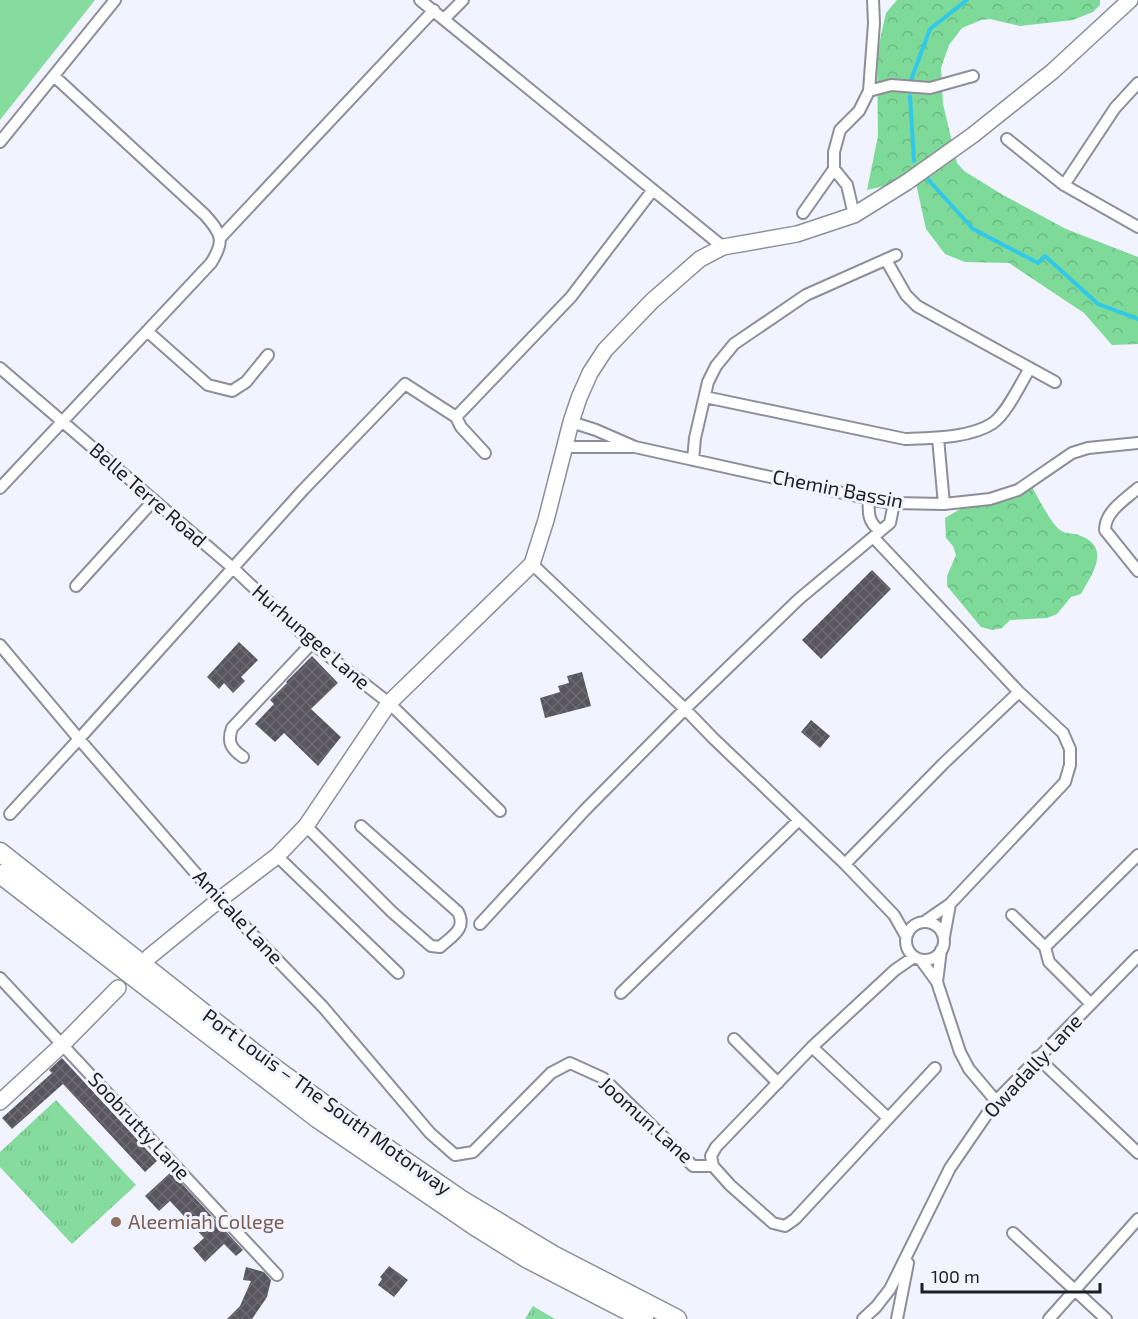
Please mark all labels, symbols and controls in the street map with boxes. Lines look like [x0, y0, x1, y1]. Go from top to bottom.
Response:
street label: Belle Terre Road [85, 437, 212, 551]
street label: Chemin Bassin [771, 464, 906, 512]
street label: Hurhungee Lane [248, 579, 375, 694]
street label: Amicale Lane [189, 864, 289, 969]
street label: Port Louis – The South Motorway [199, 1003, 457, 1200]
street label: Owadally Lane [978, 1009, 1086, 1122]
street label: Soobrutty Lane [84, 1067, 196, 1184]
street label: Joomun Lane [595, 1071, 699, 1168]
place label: Aleemiah College [128, 1209, 285, 1233]
marker: Aleemiah College [109, 1215, 123, 1229]
scale bar [922, 1256, 1100, 1294]
text: 100 m [931, 1265, 980, 1287]

